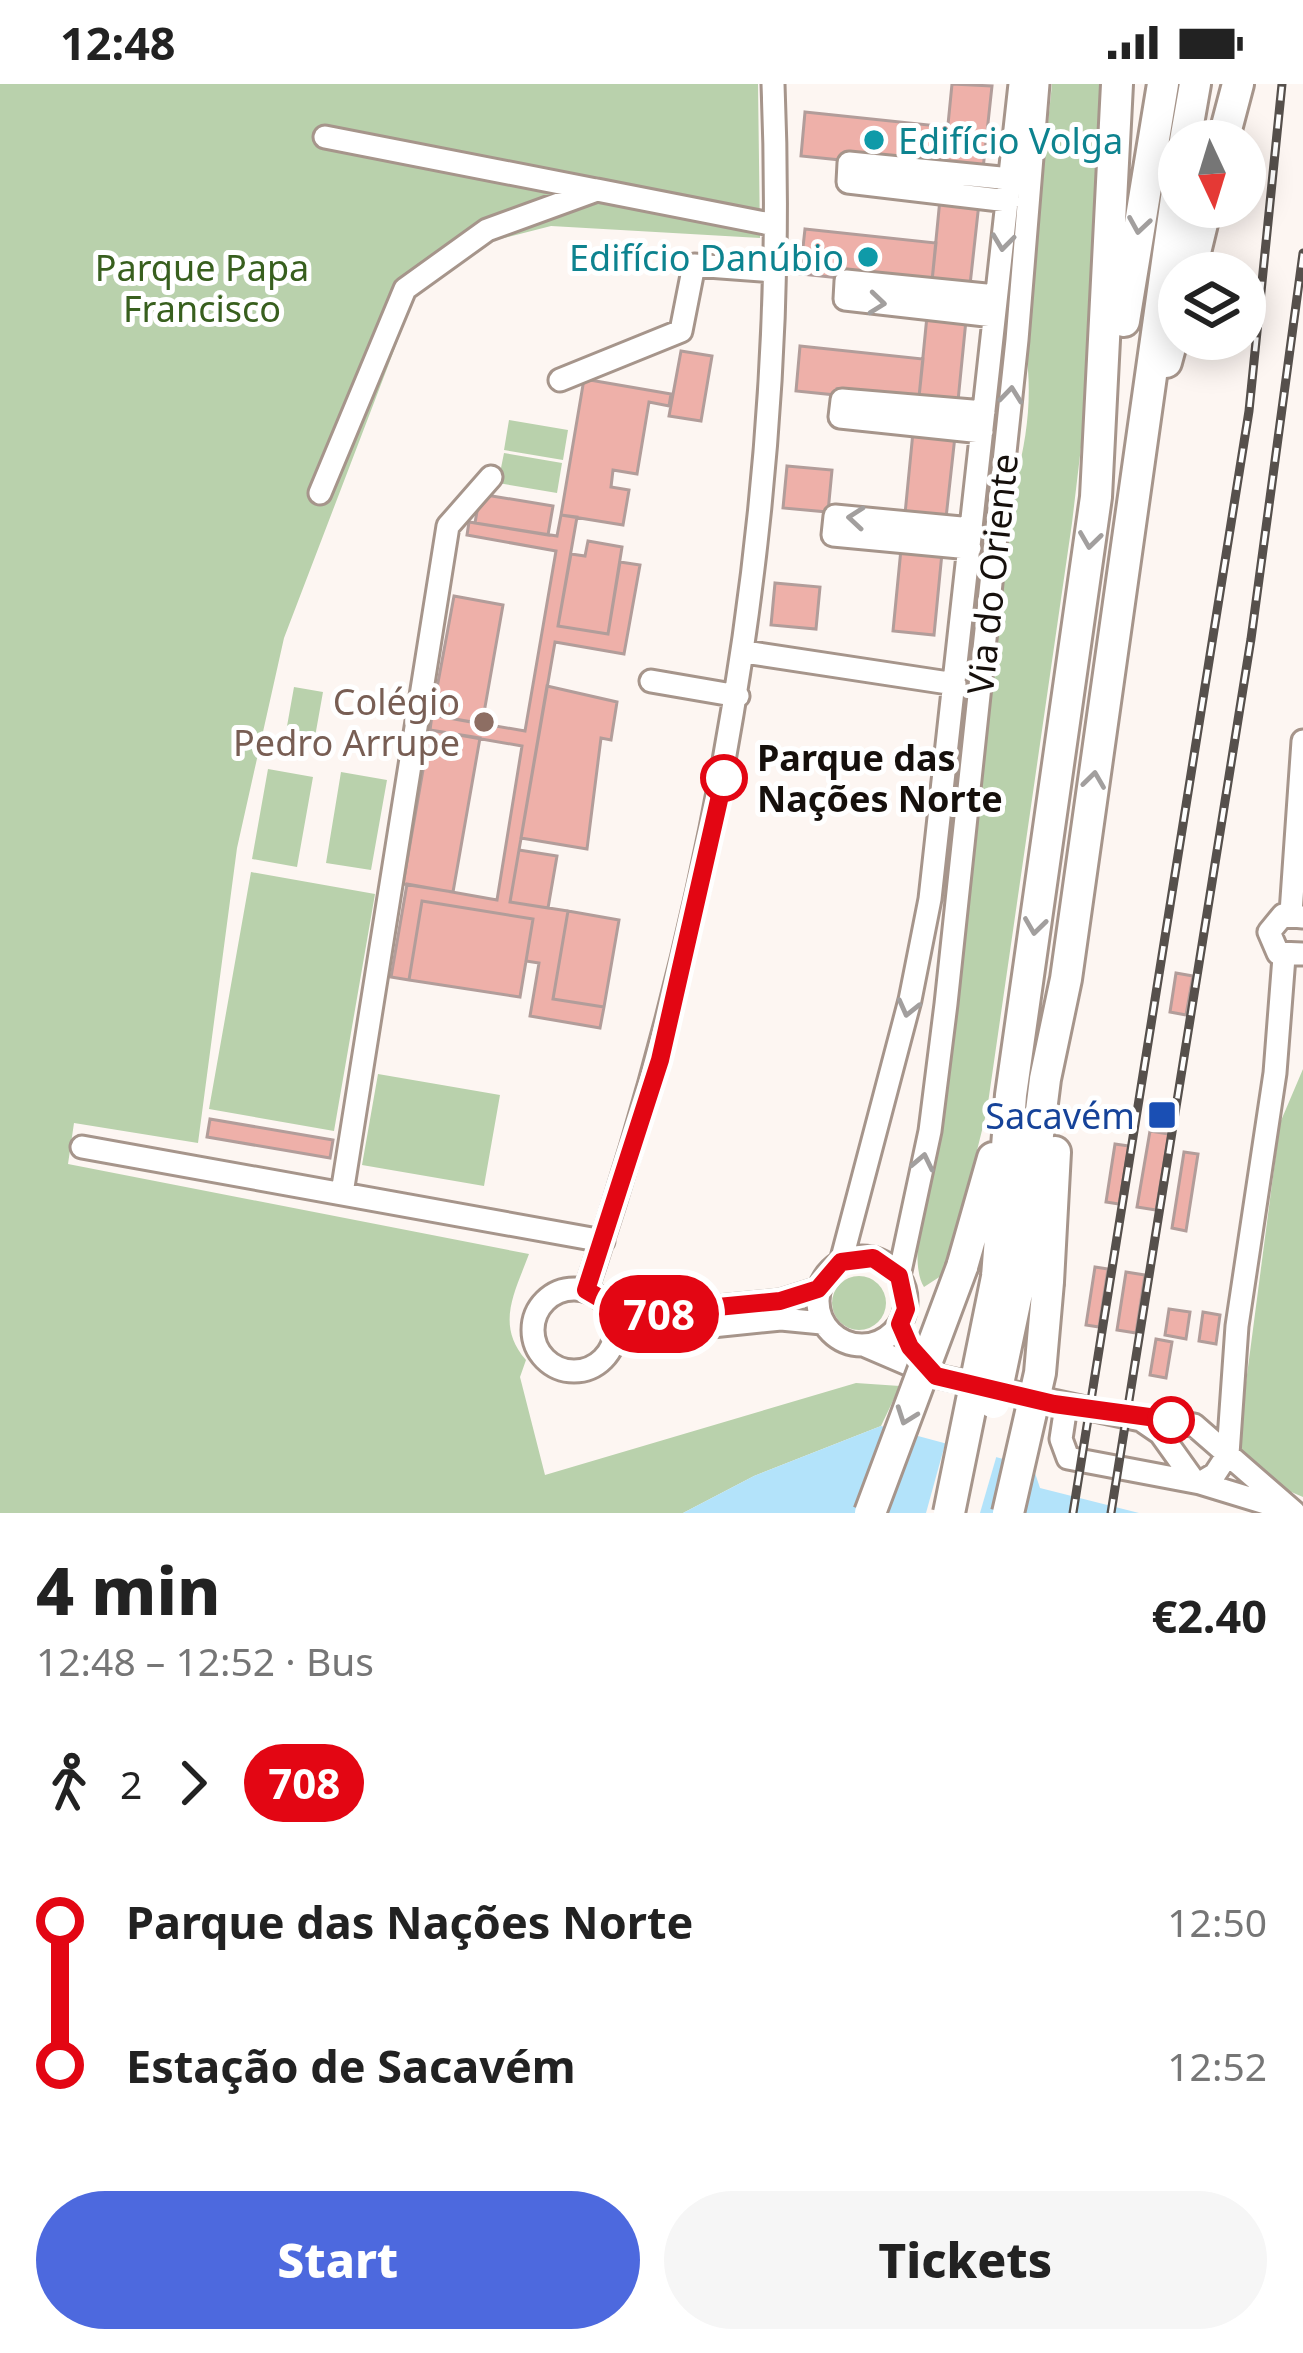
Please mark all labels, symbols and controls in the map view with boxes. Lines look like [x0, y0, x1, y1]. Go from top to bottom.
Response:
text: 12:48 [60, 12, 176, 73]
place label: Edifício Volga [898, 116, 1123, 165]
north arrow [1158, 120, 1266, 228]
map controls [1158, 120, 1266, 360]
marker: Edifício Volga [861, 127, 887, 153]
one-way arrow [1128, 215, 1153, 235]
one-way arrow [990, 232, 1016, 252]
place label: Edifício Danúbio [569, 233, 844, 282]
park label: Parque Papa Francisco [95, 243, 309, 333]
marker: Edifício Danúbio [855, 244, 881, 270]
button: layers [1158, 252, 1266, 360]
one-way arrow [867, 290, 886, 315]
one-way arrow [998, 385, 1024, 405]
street label: Via do Oriente [955, 451, 1029, 697]
one-way arrow [846, 506, 865, 531]
one-way arrow [1078, 530, 1104, 550]
place label: Colégio Pedro Arrupe [233, 677, 460, 767]
marker: Colégio Pedro Arrupe [471, 709, 497, 735]
place label: Parque das Nações Norte [757, 733, 1003, 823]
marker: Parque das Nações Norte [702, 756, 746, 800]
one-way arrow [1080, 770, 1106, 790]
one-way arrow [1023, 917, 1049, 936]
one-way arrow [897, 997, 922, 1017]
place label: Sacavém [985, 1091, 1135, 1140]
marker: Sacavém [1146, 1099, 1178, 1131]
one-way arrow [909, 1152, 934, 1172]
line badge: 708 [590, 1275, 728, 1353]
text: 708 [623, 1285, 695, 1342]
unlabelled marker [1149, 1398, 1193, 1442]
one-way arrow [896, 1405, 921, 1426]
text: 4 min [36, 1544, 220, 1634]
text: €2.40 [1151, 1585, 1267, 1646]
text: 12:48 – 12:52 · Bus [36, 1634, 374, 1687]
icon: walk [36, 1750, 102, 1816]
icon: forward [160, 1750, 226, 1816]
text: 708 [268, 1754, 340, 1811]
text: 2 [120, 1757, 142, 1810]
text: Parque das Nações Norte [126, 1891, 693, 1952]
text: 12:50 [1167, 1895, 1267, 1948]
text: Estação de Sacavém [126, 2035, 576, 2096]
text: 12:52 [1167, 2039, 1267, 2092]
button: Start [36, 2191, 640, 2329]
button: Tickets [664, 2191, 1267, 2329]

